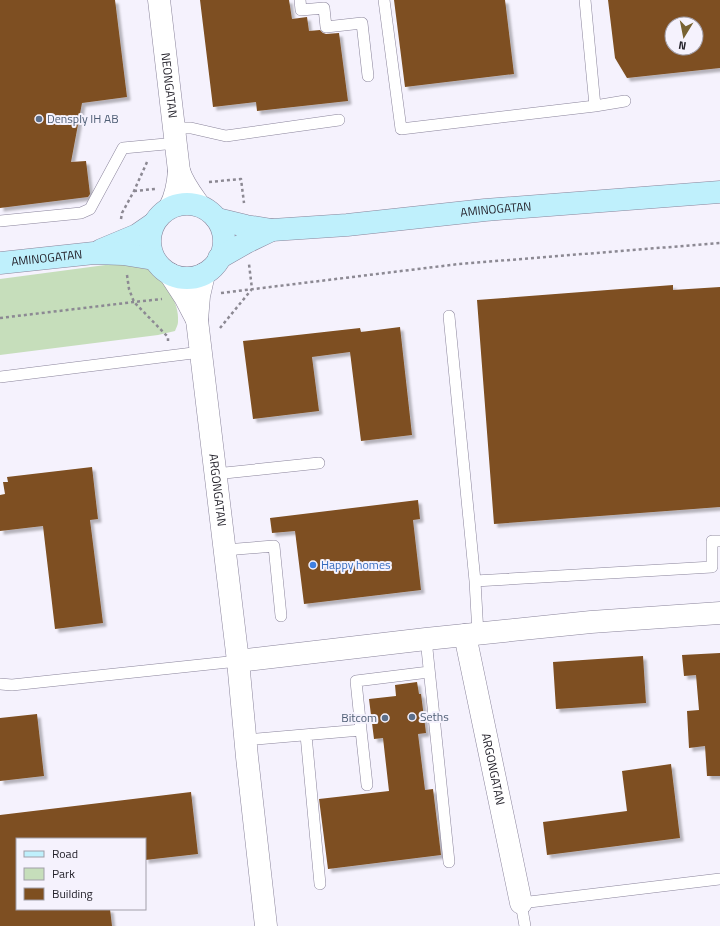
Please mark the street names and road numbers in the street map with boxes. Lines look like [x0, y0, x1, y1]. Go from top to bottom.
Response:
street label: NEONGATAN [156, 52, 183, 119]
street label: AMINOGATAN [459, 196, 532, 222]
street label: AMINOGATAN [10, 244, 83, 271]
street label: ARGONGATAN [204, 453, 232, 527]
street label: ARGONGATAN [477, 731, 510, 807]

